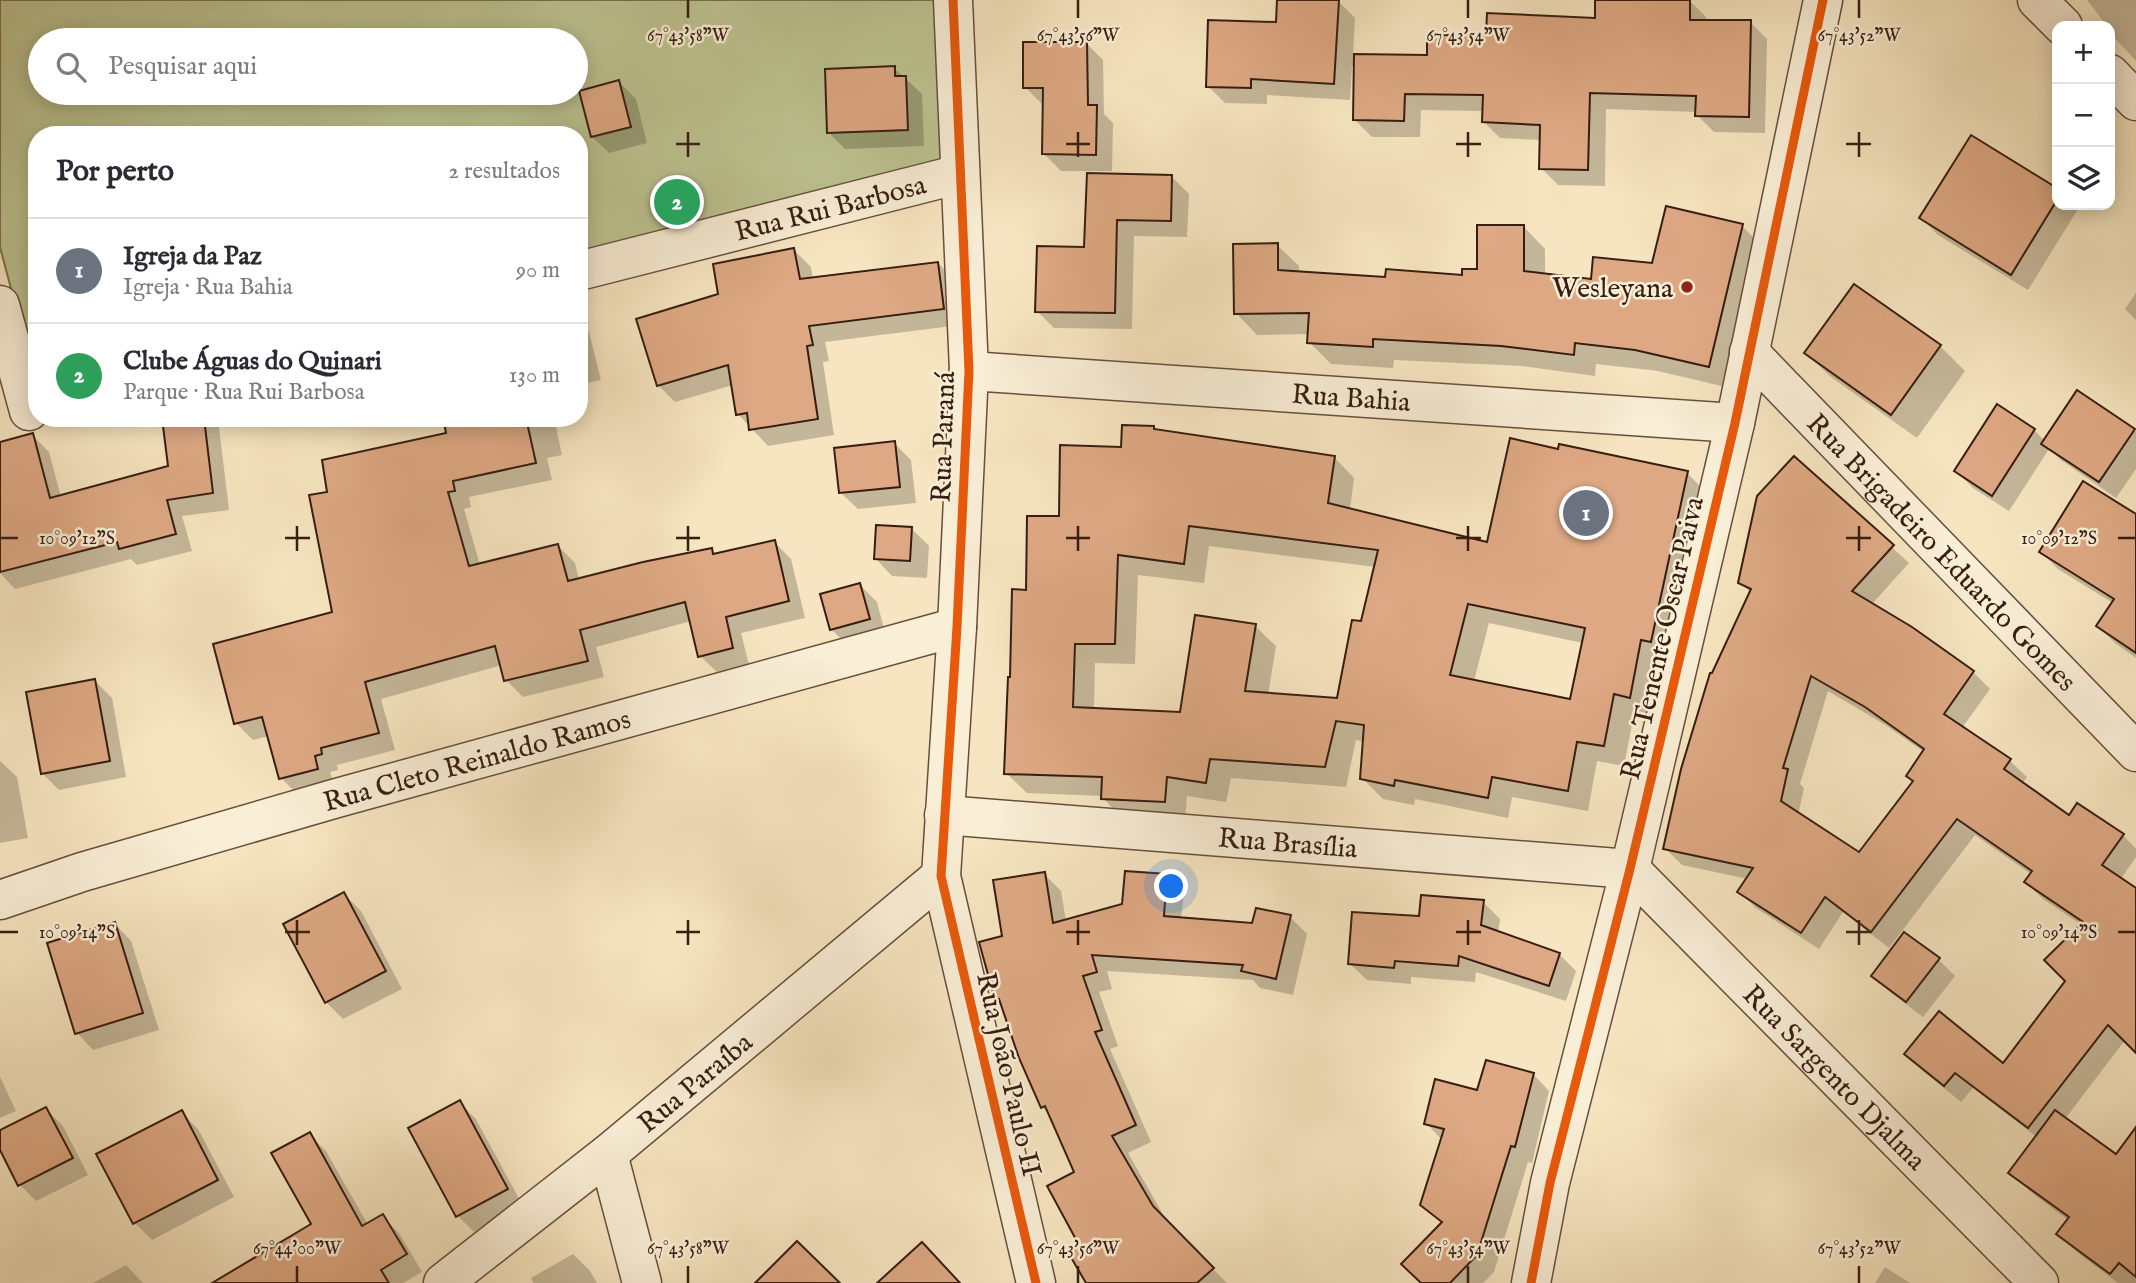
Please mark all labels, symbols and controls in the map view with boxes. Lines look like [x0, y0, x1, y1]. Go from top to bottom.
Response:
map controls [2052, 21, 2115, 210]
button: + [2052, 21, 2115, 84]
text: 67°43'58"W [647, 25, 730, 48]
text: 67°43'56"W [1037, 25, 1120, 48]
text: 67°43'54"W [1426, 25, 1511, 48]
text: 67°43'52"W [1817, 25, 1901, 48]
search box [28, 28, 588, 105]
icon: search [52, 48, 90, 86]
text: Pesquisar aqui [108, 50, 257, 83]
button: − [2052, 84, 2115, 147]
button: layers [2052, 147, 2115, 210]
text: Por perto [56, 153, 174, 191]
text: 2 resultados [448, 157, 560, 186]
street label: Rua Rui Barbosa [731, 168, 931, 251]
pin: 2 [654, 176, 700, 228]
text: Igreja da Paz [123, 240, 262, 273]
text: 1 [75, 256, 83, 285]
text: 90 m [516, 256, 560, 285]
place label: Wesleyana [1552, 272, 1674, 307]
text: Igreja · Rua Bahia [123, 273, 293, 302]
marker: Wesleyana [1679, 279, 1695, 295]
text: Clube Águas do Quinari [123, 345, 382, 378]
text: 2 [74, 361, 84, 390]
text: 130 m [509, 361, 560, 390]
street label: Rua Paraná [925, 370, 964, 503]
text: Parque · Rua Rui Barbosa [123, 378, 365, 407]
street label: Rua Bahia [1290, 378, 1412, 421]
street label: Rua Brigadeiro Eduardo Gomes [1798, 407, 2083, 700]
pin: 1 [1563, 487, 1609, 539]
street label: Rua Tenente Oscar Paiva [1614, 493, 1713, 783]
text: 10°09'12"S [39, 528, 115, 551]
text: 10°09'12"S [2021, 528, 2097, 551]
street label: Rua Cleto Reinaldo Ramos [320, 703, 635, 821]
street label: Rua Brasília [1217, 822, 1360, 868]
your location [1154, 869, 1188, 903]
text: 10°09'14"S [39, 922, 115, 945]
text: 10°09'14"S [2021, 922, 2097, 945]
street label: Rua João Paulo II [967, 969, 1048, 1180]
street label: Rua Sargento Djalma [1734, 978, 1933, 1179]
street label: Rua Paraíba [631, 1025, 761, 1142]
text: 67°44'00"W [253, 1238, 342, 1261]
text: 67°43'58"W [647, 1238, 730, 1261]
text: 67°43'56"W [1037, 1238, 1120, 1261]
text: 67°43'54"W [1426, 1238, 1511, 1261]
text: 67°43'52"W [1817, 1238, 1901, 1261]

